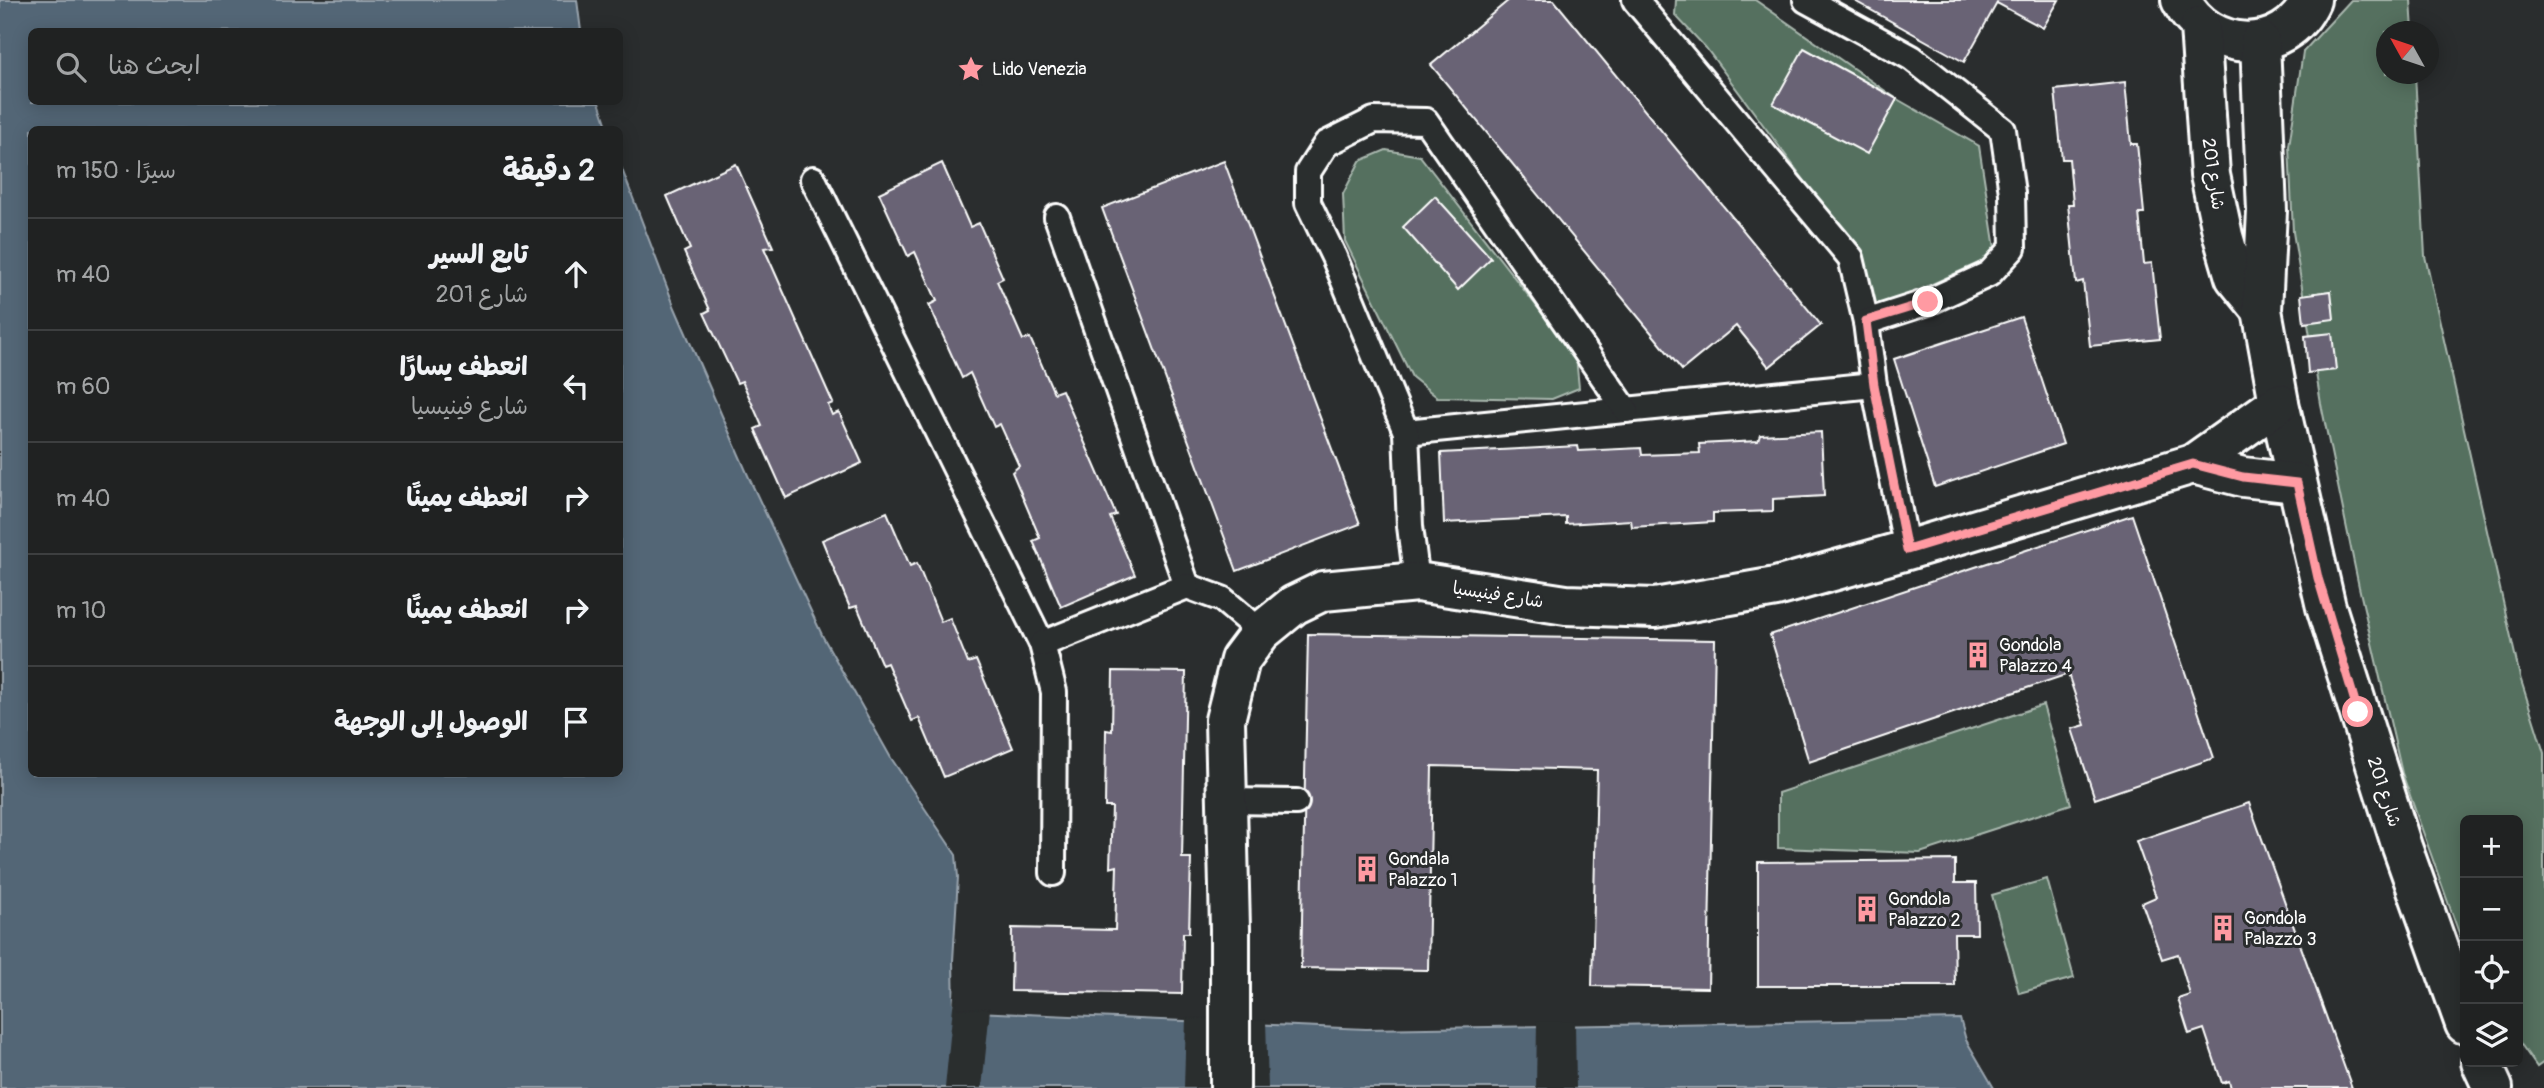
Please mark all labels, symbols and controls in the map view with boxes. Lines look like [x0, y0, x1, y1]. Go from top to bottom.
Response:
north arrow [2376, 21, 2439, 84]
search box [28, 28, 623, 105]
icon: search [52, 48, 90, 86]
text: ابحث هنا [108, 50, 201, 82]
place icon: Lido Venezia [956, 54, 986, 84]
place label: Lido Venezia [992, 58, 1087, 81]
street label: شارع 201 [2197, 137, 2229, 211]
text: 2 دقيقة [503, 152, 595, 189]
text: سيرًا · 150 m [56, 156, 176, 185]
text: تابع السير [430, 239, 528, 271]
icon: ahead [557, 255, 595, 293]
text: 40 m [56, 260, 111, 289]
text: شارع 201 [436, 280, 528, 309]
route end [1912, 286, 1943, 317]
text: انعطف يسارًا [399, 351, 528, 383]
icon: left [557, 367, 595, 405]
text: 60 m [56, 372, 111, 401]
text: شارع فينيسيا [411, 392, 528, 421]
icon: right [557, 479, 595, 517]
text: انعطف يمينًا [406, 482, 528, 514]
text: 40 m [56, 484, 111, 513]
street label: شارع فينيسيا [1451, 576, 1545, 614]
icon: right [557, 591, 595, 629]
text: انعطف يمينًا [406, 594, 528, 626]
text: 10 m [56, 596, 106, 625]
place label: Gondola Palazzo 4 [1999, 634, 2073, 678]
building icon: Gondola Palazzo 4 [1963, 640, 1993, 670]
route start [2342, 696, 2373, 727]
icon: arrive [557, 703, 595, 741]
text: الوصول إلى الوجهة [334, 706, 528, 738]
street label: شارع 201 [2362, 754, 2406, 830]
map controls [2460, 815, 2523, 1067]
button: + [2460, 815, 2523, 878]
place label: Gondala Palazzo 1 [1388, 848, 1458, 892]
building icon: Gondala Palazzo 1 [1352, 854, 1382, 884]
button: − [2460, 878, 2523, 941]
place label: Gondola Palazzo 2 [1888, 888, 1961, 932]
building icon: Gondola Palazzo 2 [1852, 894, 1882, 924]
place label: Gondola Palazzo 3 [2244, 907, 2317, 951]
building icon: Gondola Palazzo 3 [2208, 913, 2238, 943]
button: locate [2460, 941, 2523, 1004]
button: layers [2460, 1004, 2523, 1067]

